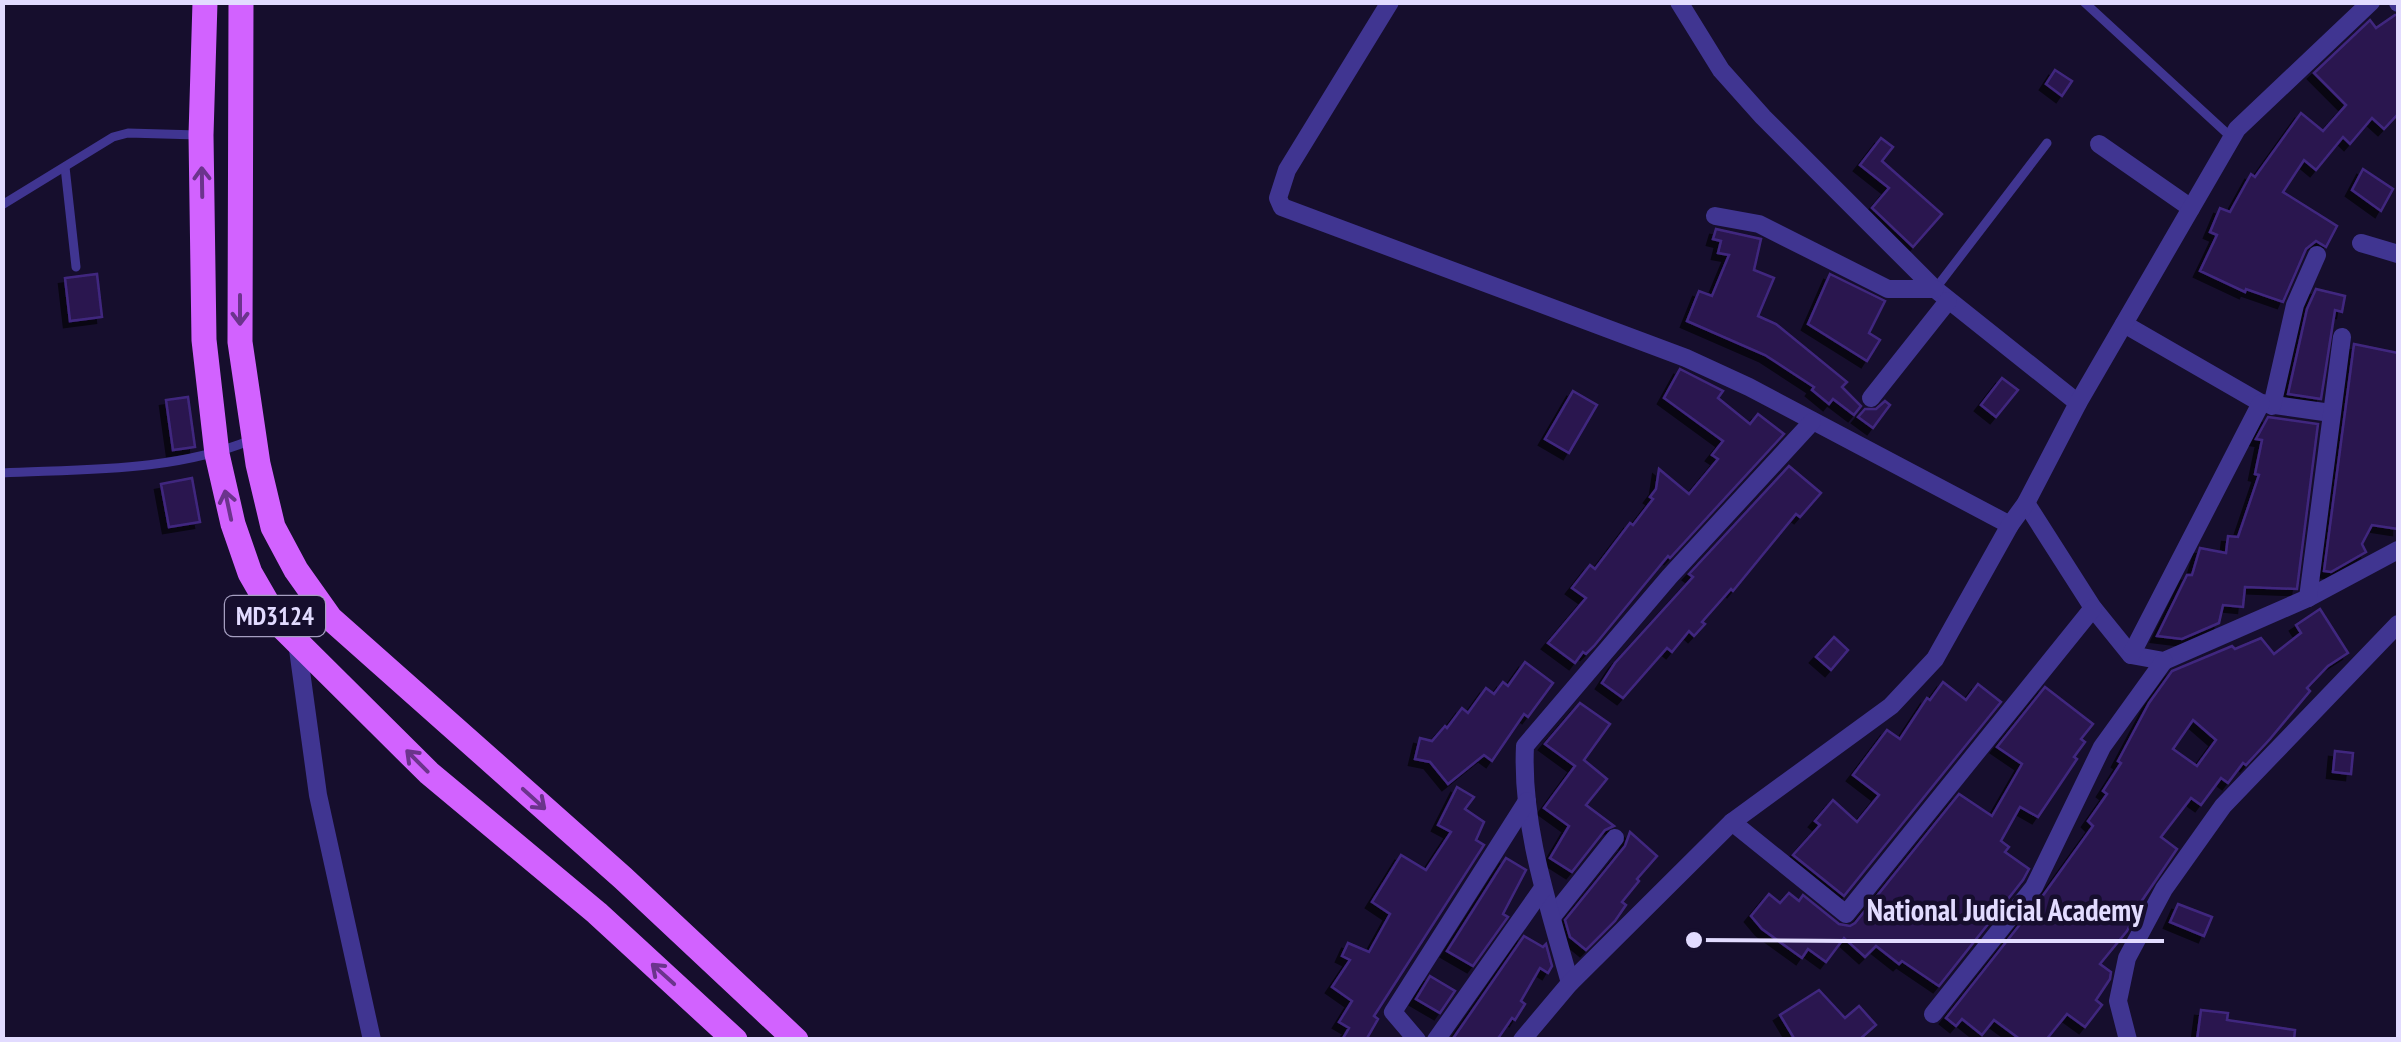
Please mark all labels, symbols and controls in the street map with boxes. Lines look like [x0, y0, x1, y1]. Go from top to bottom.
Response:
one-way arrow [192, 166, 211, 198]
one-way arrow [230, 292, 250, 325]
one-way arrow [218, 490, 237, 522]
road number: MD3124 [225, 596, 325, 636]
one-way arrow [406, 749, 430, 773]
one-way arrow [521, 788, 546, 811]
callout: National Judicial Academy [1846, 881, 2164, 941]
text: National Judicial Academy [1867, 890, 2144, 929]
one-way arrow [651, 962, 676, 985]

